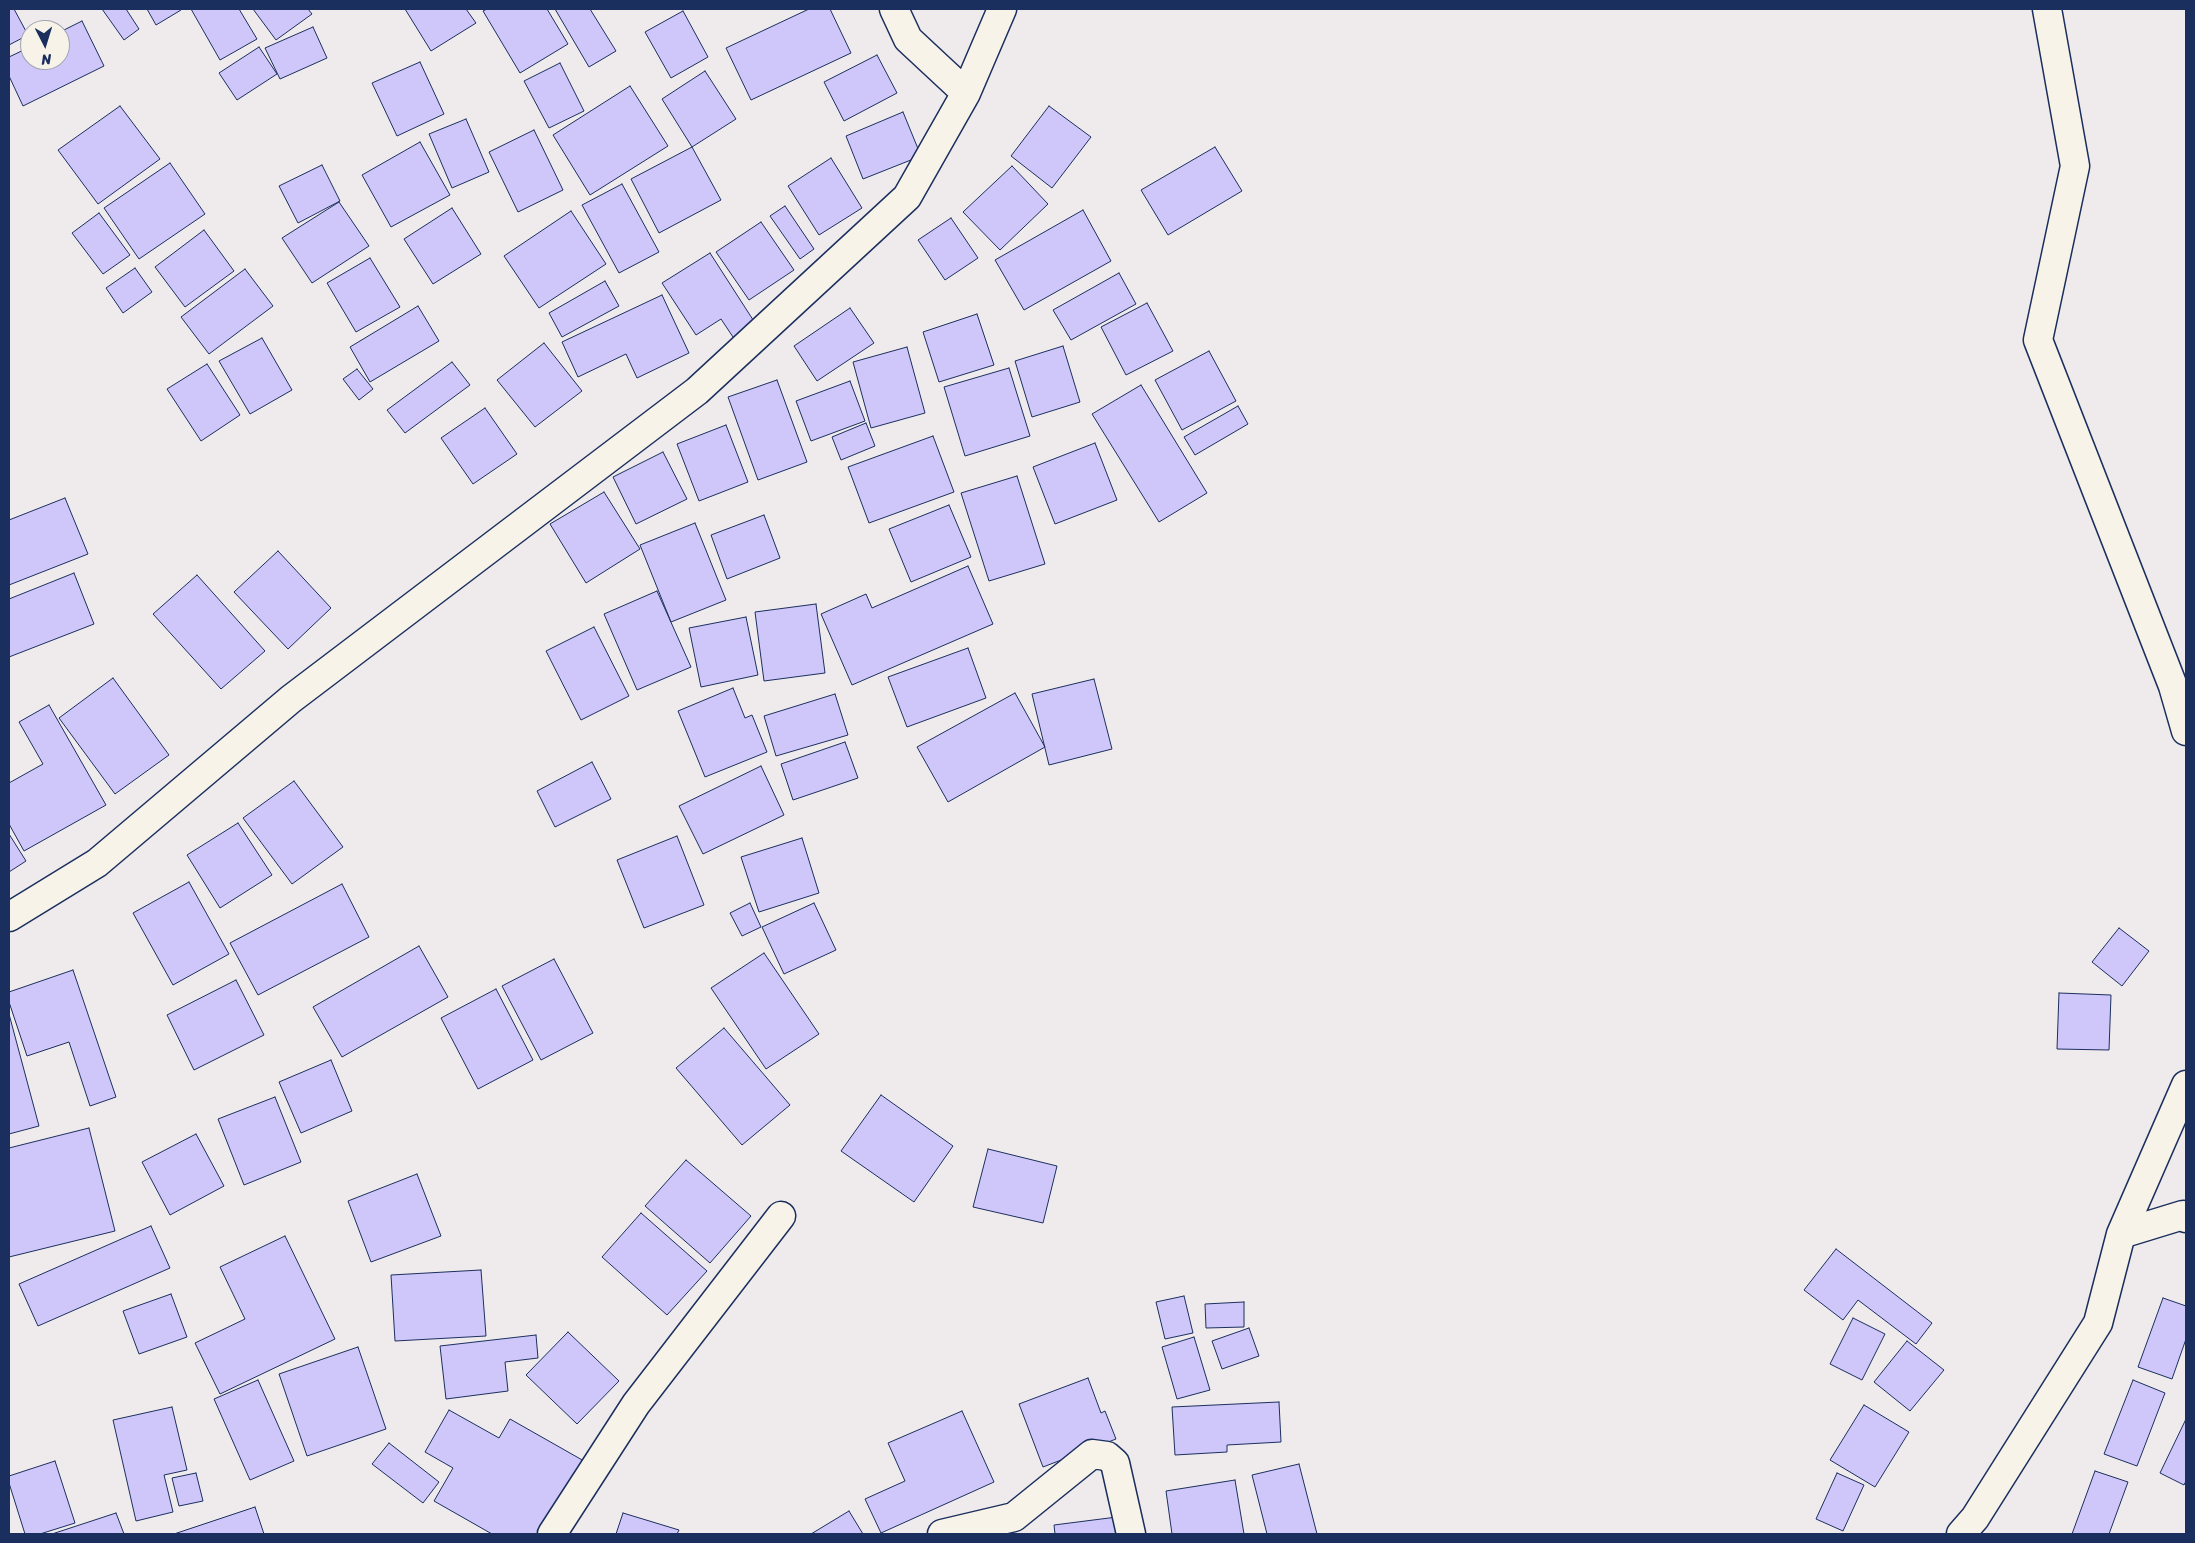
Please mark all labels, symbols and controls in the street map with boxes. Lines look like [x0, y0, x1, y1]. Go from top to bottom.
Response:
north arrow [20, 20, 70, 70]
text: N [40, 47, 52, 72]

